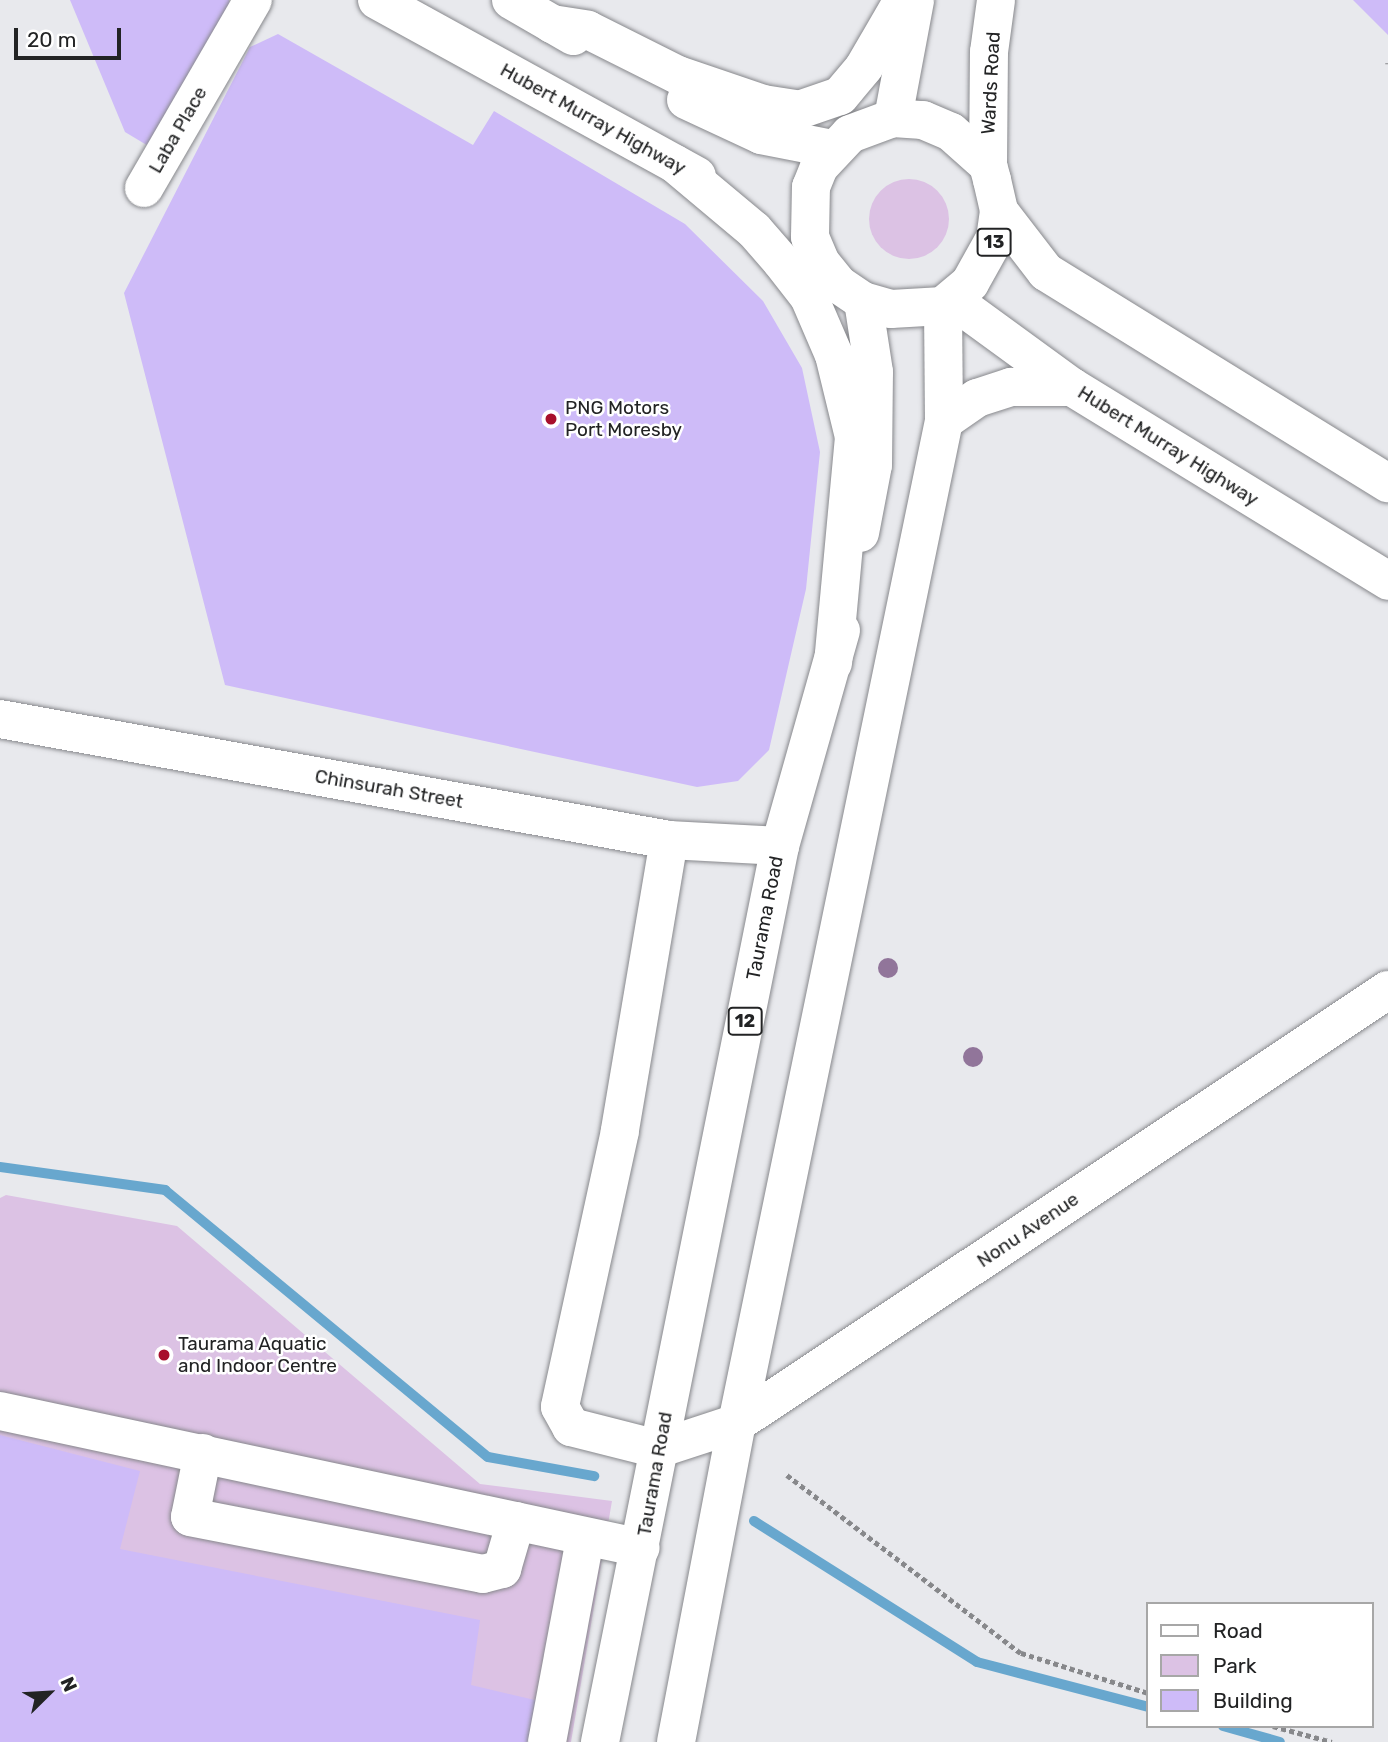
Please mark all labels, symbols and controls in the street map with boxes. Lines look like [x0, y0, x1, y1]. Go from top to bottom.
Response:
scale bar [18, 14, 124, 58]
text: 20 m [27, 27, 76, 52]
street label: Wards Road [977, 31, 1005, 135]
street label: Hubert Murray Highway [496, 58, 690, 180]
street label: Laba Place [144, 83, 212, 177]
road number: 13 [976, 228, 1012, 256]
street label: Hubert Murray Highway [1073, 381, 1263, 511]
place label: PNG Motors Port Moresby [565, 397, 682, 441]
marker: PNG Motors Port Moresby [543, 411, 559, 427]
street label: Chinsurah Street [313, 765, 465, 813]
street label: Taurama Road [742, 854, 788, 982]
road number: 12 [728, 1006, 762, 1036]
street label: Nonu Avenue [973, 1187, 1083, 1273]
place label: Taurama Aquatic and Indoor Centre [178, 1333, 337, 1377]
marker: Taurama Aquatic and Indoor Centre [156, 1347, 172, 1363]
street label: Taurama Road [633, 1410, 677, 1538]
legend [1146, 1602, 1374, 1728]
text: Road [1213, 1618, 1263, 1643]
text: Park [1213, 1653, 1257, 1678]
north arrow [14, 1658, 84, 1728]
text: N [55, 1673, 82, 1695]
text: Building [1213, 1688, 1293, 1713]

